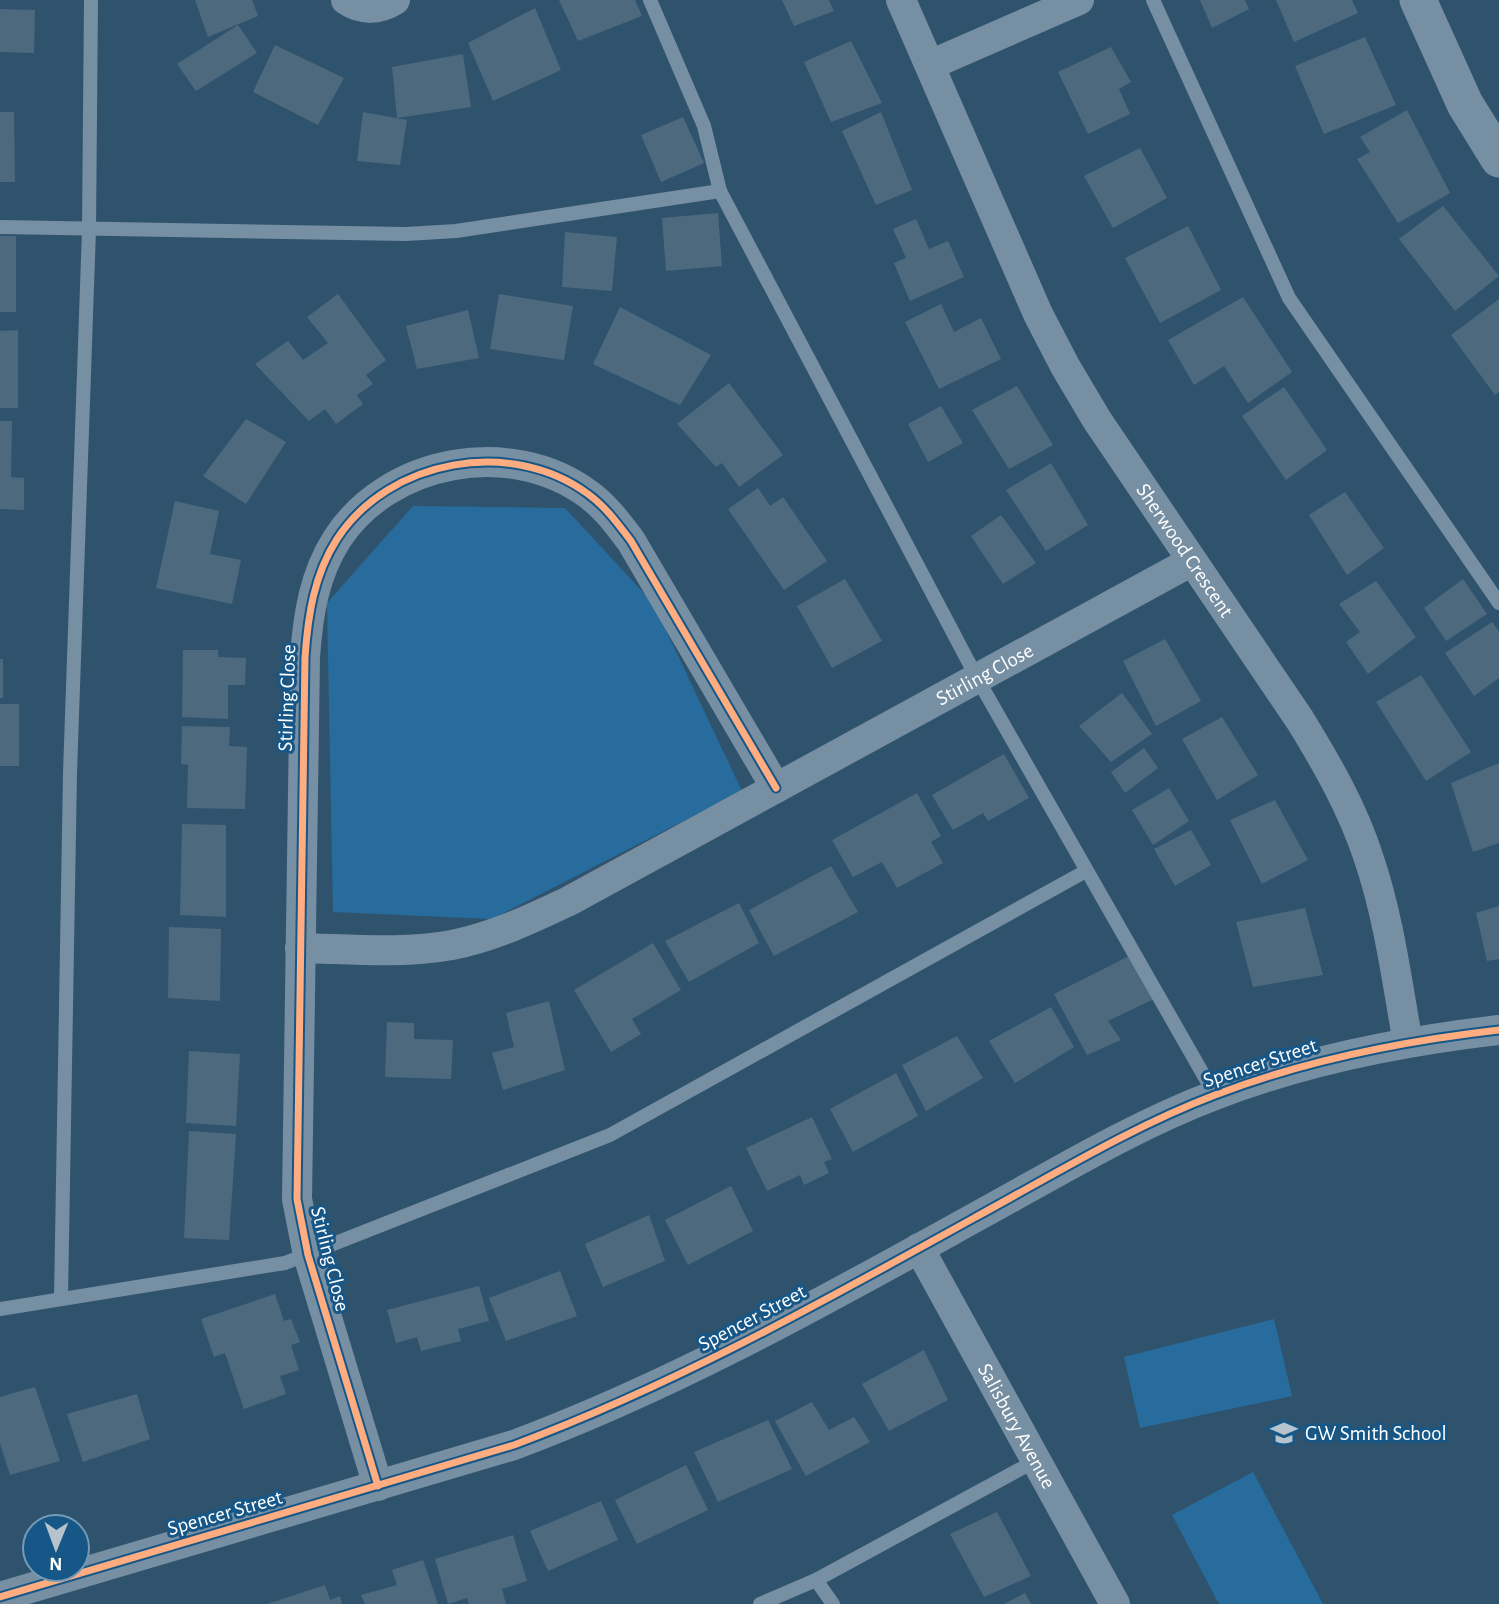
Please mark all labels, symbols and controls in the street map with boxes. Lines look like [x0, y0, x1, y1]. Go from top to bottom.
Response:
street label: Sherwood Crescent [1133, 479, 1238, 621]
street label: Stirling Close [932, 639, 1037, 709]
street label: Stirling Close [275, 644, 299, 752]
street label: Spencer Street [1200, 1035, 1320, 1091]
street label: Stirling Close [307, 1204, 353, 1314]
street label: Spencer Street [695, 1281, 810, 1355]
street label: Salisbury Avenue [974, 1360, 1060, 1492]
school or university icon: GW Smith School [1269, 1418, 1299, 1448]
place label: GW Smith School [1305, 1423, 1447, 1444]
street label: Spencer Street [165, 1486, 285, 1539]
north arrow [21, 1513, 91, 1583]
text: N [49, 1554, 63, 1573]

